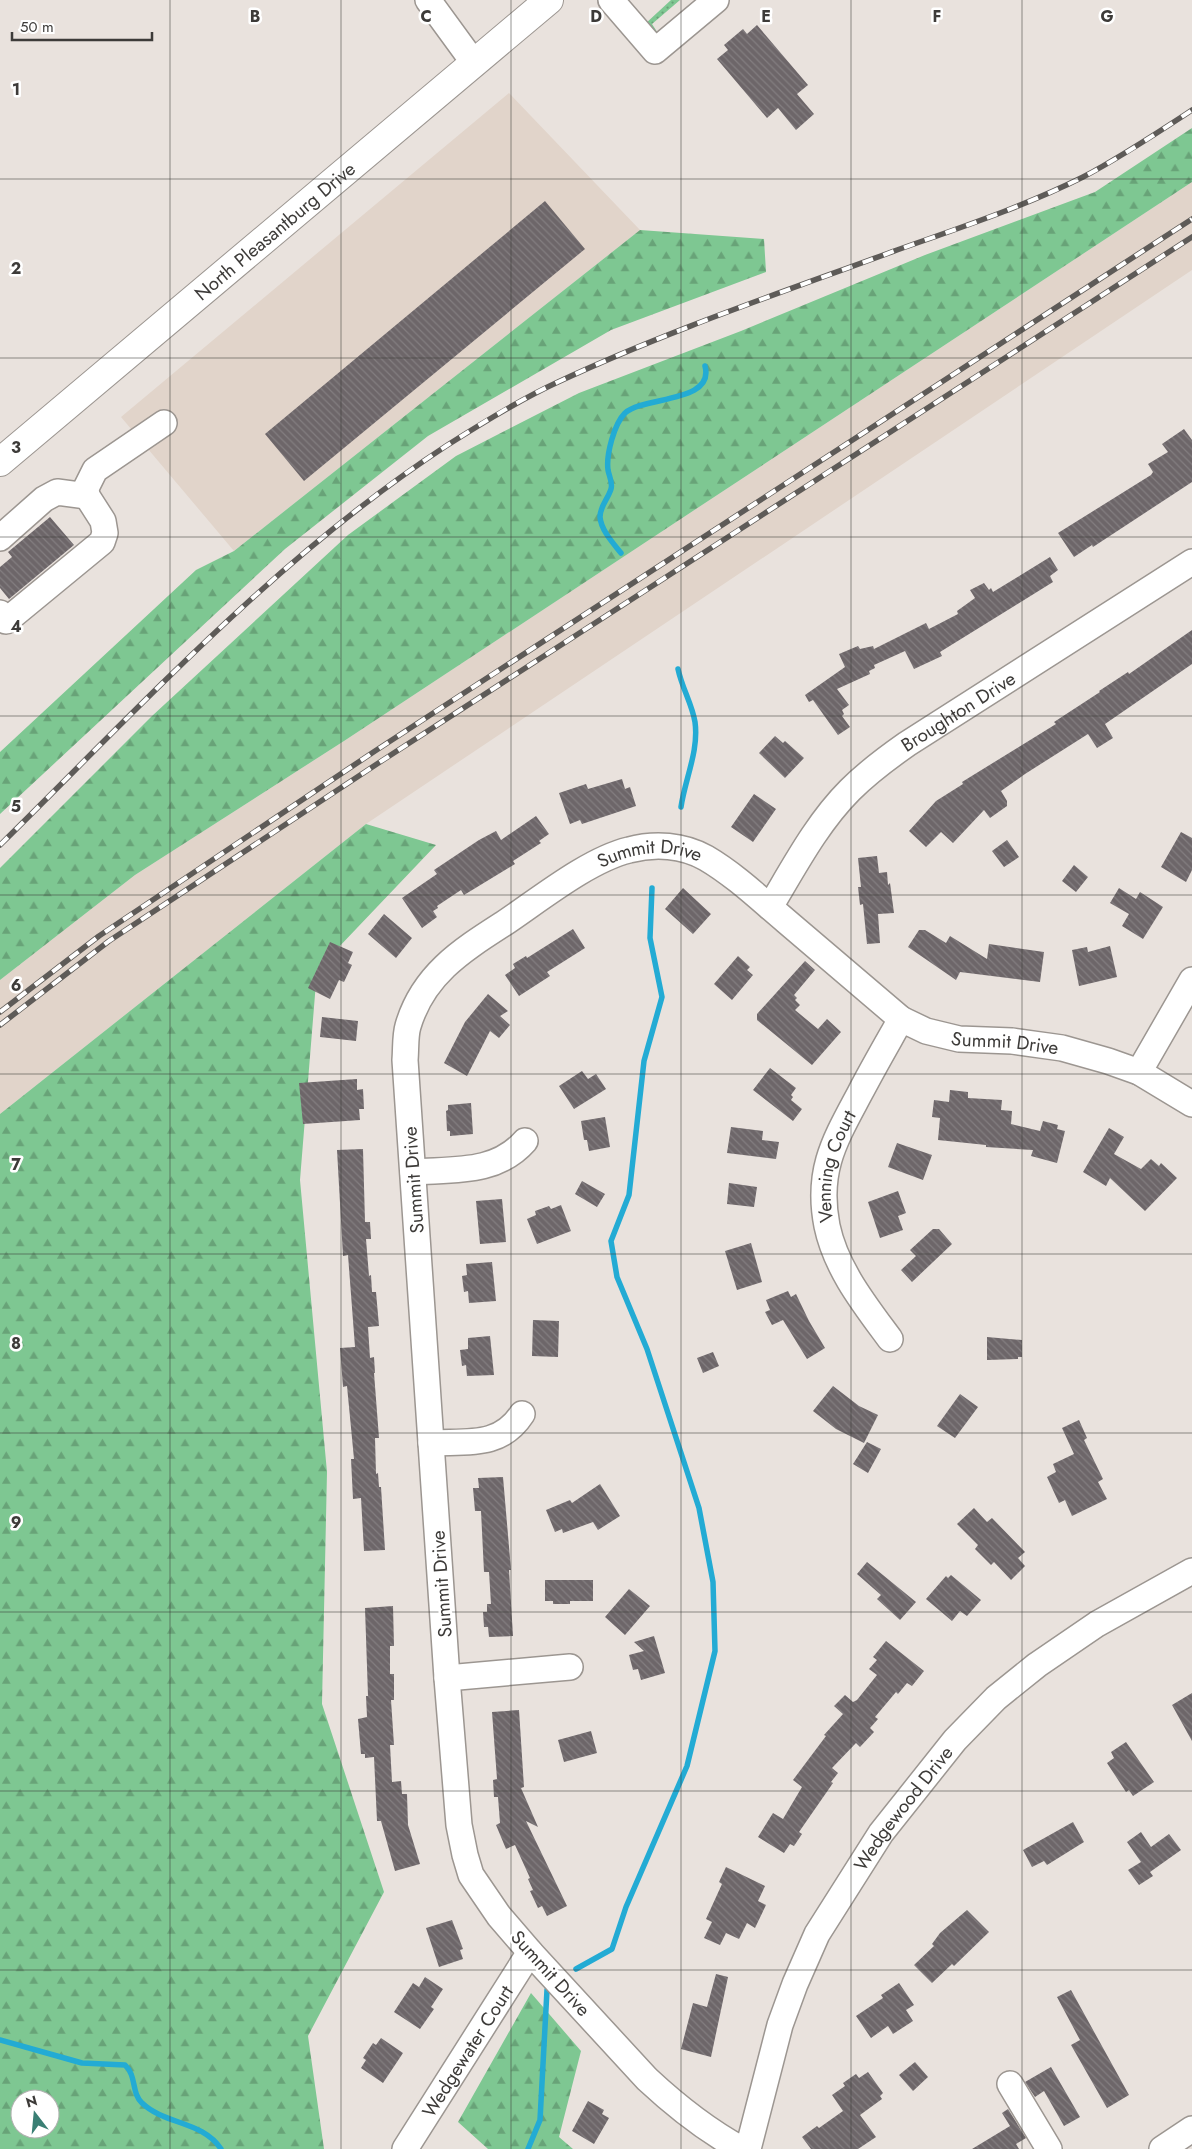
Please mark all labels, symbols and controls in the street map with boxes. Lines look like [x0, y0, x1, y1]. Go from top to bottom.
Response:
text: B [250, 5, 260, 28]
text: C [420, 5, 432, 28]
text: D [590, 5, 602, 28]
text: E [761, 5, 771, 28]
text: F [933, 5, 941, 28]
text: G [1100, 5, 1114, 28]
scale bar [12, 10, 152, 42]
text: 50 m [20, 16, 54, 38]
text: 1 [12, 78, 20, 101]
street label: North Pleasantburg Drive [189, 155, 361, 307]
text: 2 [11, 257, 21, 280]
text: 3 [11, 436, 21, 459]
text: 4 [10, 615, 22, 638]
street label: Broughton Drive [896, 665, 1021, 758]
text: 5 [11, 795, 21, 818]
street label: Summit Drive [592, 833, 707, 875]
text: 6 [11, 974, 21, 997]
street label: Summit Drive [948, 1025, 1061, 1061]
street label: Venning Court [811, 1105, 863, 1224]
street label: Summit Drive [396, 1125, 431, 1235]
text: 7 [11, 1153, 21, 1176]
text: 8 [11, 1332, 21, 1355]
text: 9 [11, 1511, 21, 1534]
street label: Summit Drive [424, 1529, 459, 1639]
street label: Wedgewood Drive [847, 1740, 960, 1876]
street label: Summit Drive [505, 1924, 597, 2022]
street label: Wedgewater Court [416, 1980, 520, 2122]
north arrow [10, 2089, 60, 2139]
text: N [23, 2090, 40, 2113]

